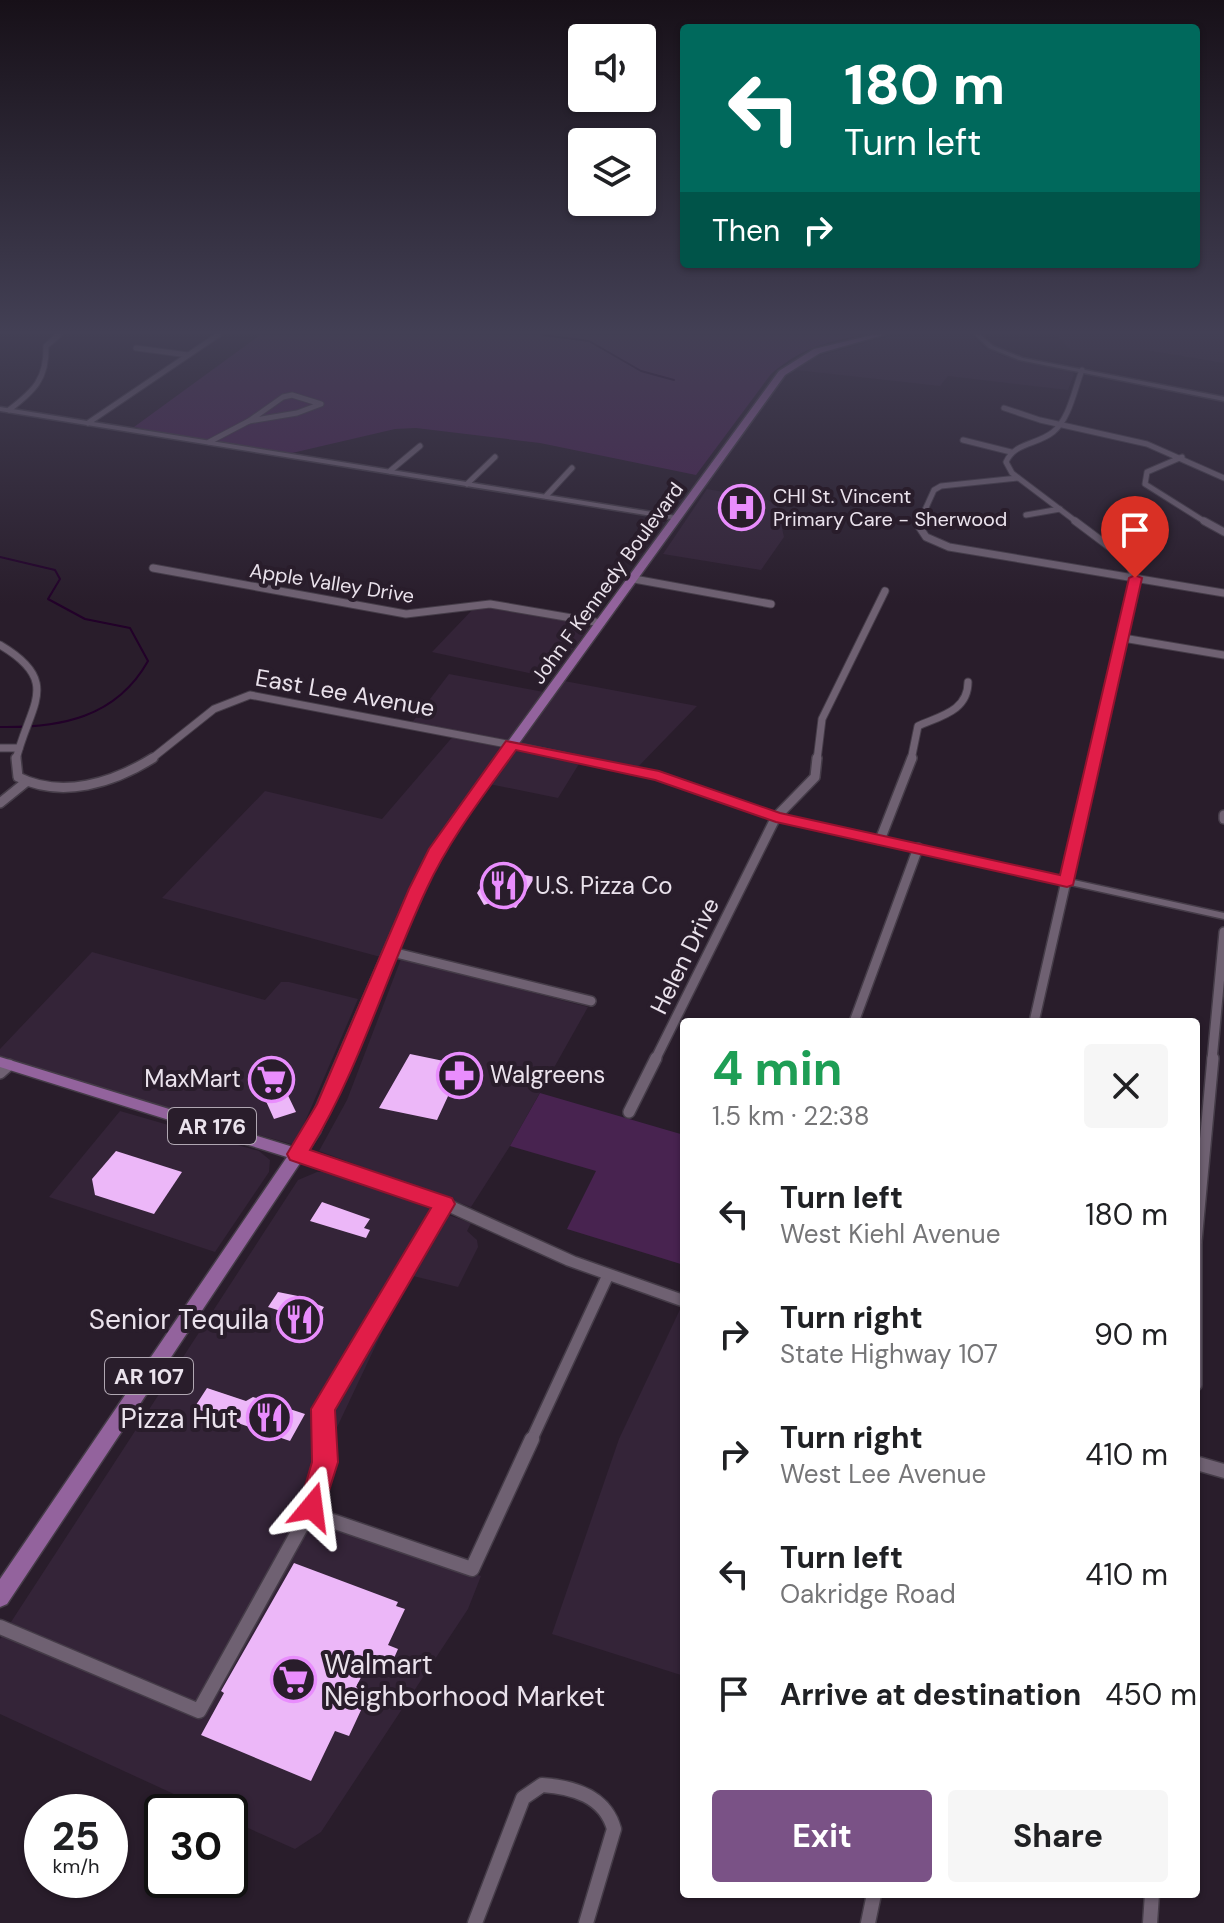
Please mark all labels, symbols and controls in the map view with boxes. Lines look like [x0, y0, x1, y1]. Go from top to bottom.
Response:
map controls [568, 24, 656, 216]
button: sound [568, 24, 656, 112]
text: 180 m [844, 48, 1005, 121]
icon: left [712, 56, 816, 160]
text: Turn left [844, 119, 981, 166]
button: layers [568, 128, 656, 216]
icon: right [796, 208, 840, 252]
text: Then [712, 211, 780, 250]
street label: John F Kennedy Boulevard [525, 477, 689, 689]
hospital icon: CHI St. Vincent Primary Care - Sherwood [718, 483, 766, 531]
place label: CHI St. Vincent Primary Care - Sherwood [773, 483, 1007, 532]
pin [1101, 496, 1169, 578]
icon: arrive [1113, 508, 1157, 552]
street label: Apple Valley Drive [248, 557, 416, 609]
street label: East Lee Avenue [253, 662, 437, 724]
restaurant icon: U.S. Pizza Co [480, 862, 528, 910]
place label: U.S. Pizza Co [535, 870, 673, 901]
street label: Helen Drive [643, 892, 726, 1019]
text: 4 min [712, 1037, 842, 1100]
button: close [1084, 1044, 1168, 1128]
pharmacy icon: Walgreens [435, 1051, 483, 1099]
supermarket icon: MaxMart [248, 1055, 296, 1103]
place label: Walgreens [490, 1059, 605, 1090]
place label: MaxMart [144, 1063, 241, 1094]
text: 1.5 km · 22:38 [712, 1099, 870, 1133]
road number: AR 176 [168, 1108, 256, 1144]
text: Turn left [780, 1178, 903, 1217]
icon: left [712, 1192, 756, 1236]
text: 180 m [1085, 1195, 1168, 1234]
text: West Kiehl Avenue [780, 1217, 1000, 1251]
restaurant icon: Senior Tequila [276, 1295, 324, 1343]
text: Turn right [780, 1298, 923, 1337]
place label: Senior Tequila [89, 1301, 269, 1338]
icon: right [712, 1312, 756, 1356]
text: 90 m [1094, 1315, 1168, 1354]
text: State Highway 107 [780, 1337, 998, 1371]
road number: AR 107 [105, 1358, 193, 1394]
restaurant icon: Pizza Hut [245, 1394, 293, 1442]
place label: Pizza Hut [121, 1400, 238, 1437]
text: Turn right [780, 1418, 923, 1457]
icon: right [712, 1432, 756, 1476]
text: 410 m [1085, 1435, 1168, 1474]
text: West Lee Avenue [780, 1457, 986, 1491]
position arrow [270, 1465, 354, 1549]
text: Turn left [780, 1538, 903, 1577]
icon: left [712, 1552, 756, 1596]
text: 410 m [1085, 1555, 1168, 1594]
text: Oakridge Road [780, 1577, 956, 1611]
place label: Walmart Neighborhood Market [324, 1646, 605, 1715]
supermarket icon: Walmart Neighborhood Market [269, 1656, 317, 1704]
icon: arrive [712, 1672, 756, 1716]
text: Arrive at destination [780, 1675, 1081, 1714]
text: 450 m [1105, 1675, 1197, 1714]
button: Exit [712, 1790, 932, 1882]
button: Share [948, 1790, 1168, 1882]
speed limit sign: 30 [144, 1794, 248, 1898]
text: 25 [52, 1810, 100, 1862]
text: km/h [52, 1853, 100, 1879]

